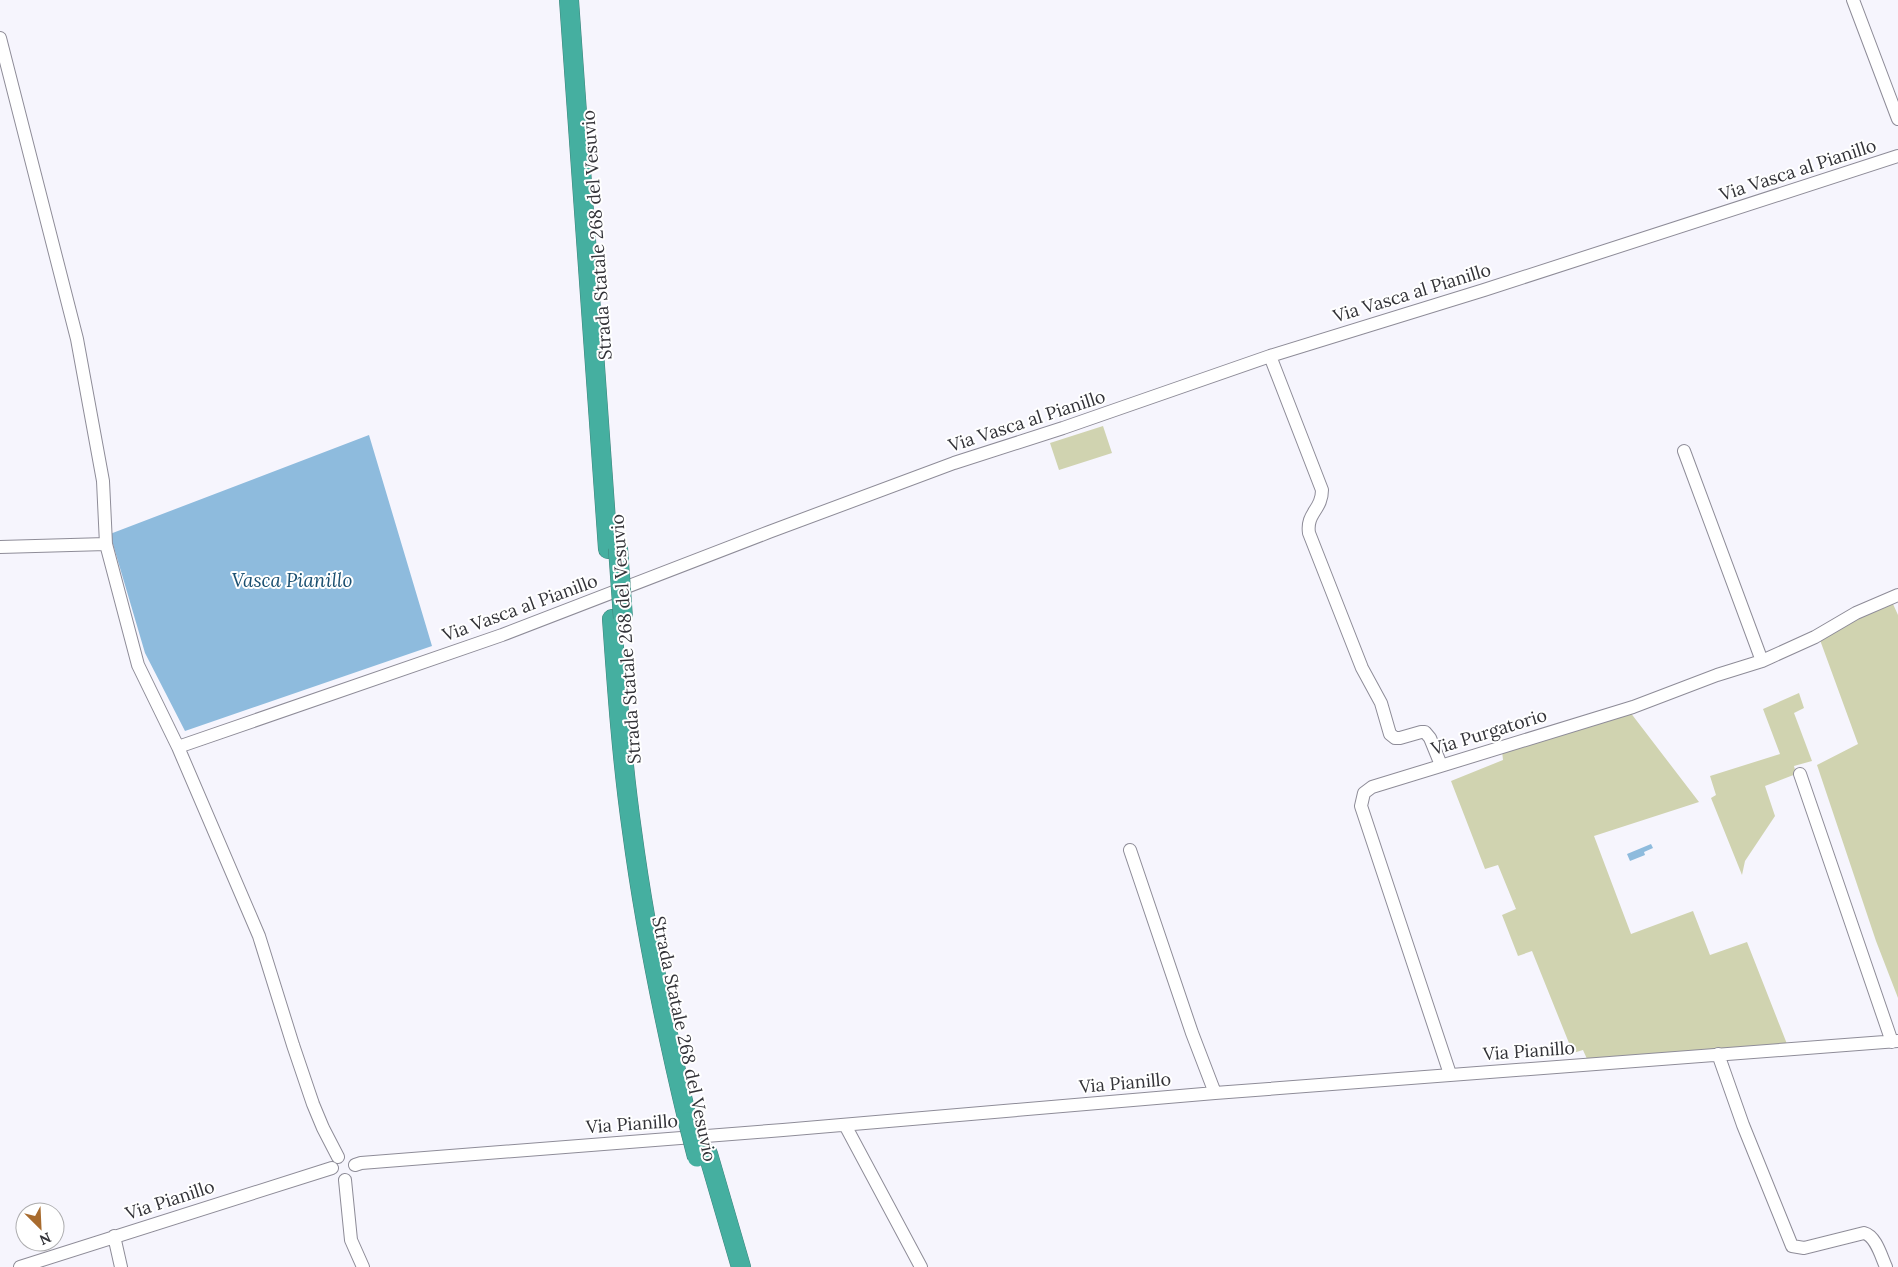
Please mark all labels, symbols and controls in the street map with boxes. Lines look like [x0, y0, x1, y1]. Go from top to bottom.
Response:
street label: Strada Statale 268 del Vesuvio [576, 109, 617, 361]
street label: Via Vasca al Pianillo [1716, 133, 1879, 206]
street label: Via Vasca al Pianillo [1329, 258, 1493, 328]
street label: Via Vasca al Pianillo [945, 384, 1108, 457]
street label: Strada Statale 268 del Vesuvio [605, 513, 646, 765]
water label: Vasca Pianillo [232, 568, 352, 592]
street label: Via Vasca al Pianillo [438, 569, 601, 647]
street label: Via Purgatorio [1427, 703, 1550, 760]
street label: Strada Statale 268 del Vesuvio [647, 914, 722, 1164]
street label: Via Pianillo [1481, 1036, 1576, 1065]
street label: Via Pianillo [1077, 1067, 1172, 1098]
street label: Via Pianillo [584, 1109, 679, 1138]
street label: Via Pianillo [122, 1174, 217, 1225]
north arrow [15, 1202, 65, 1252]
text: N [37, 1228, 54, 1249]

